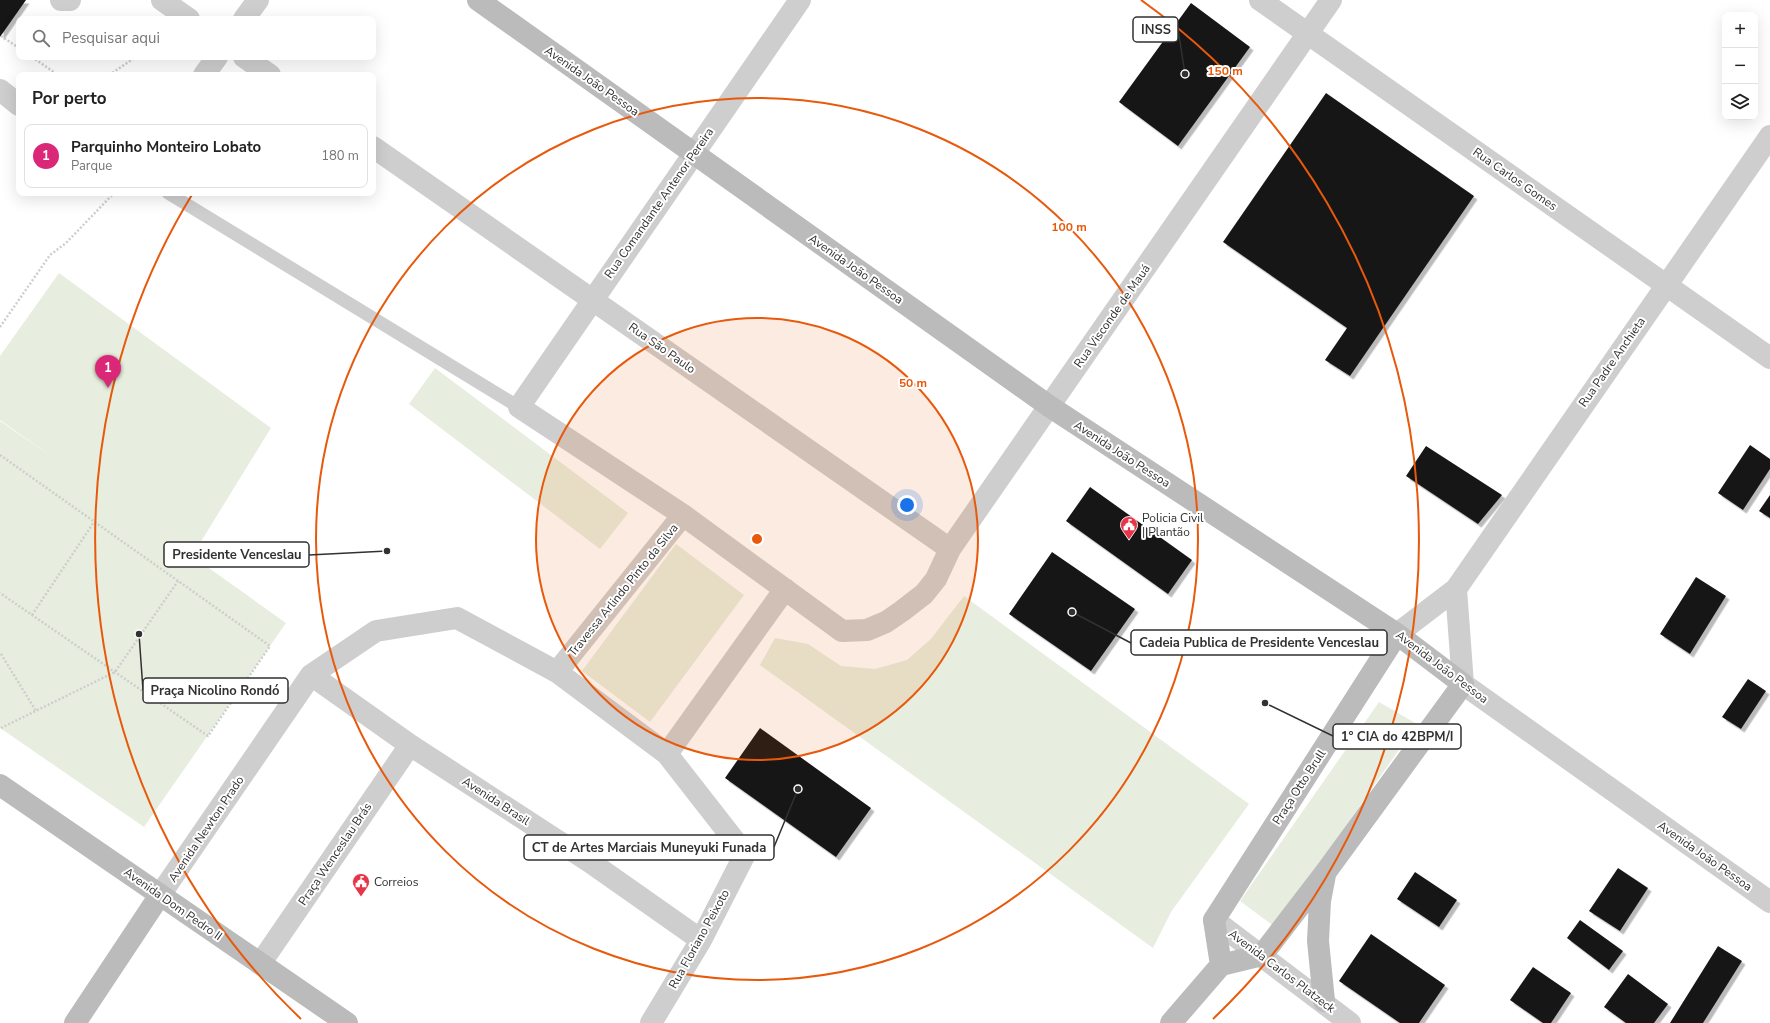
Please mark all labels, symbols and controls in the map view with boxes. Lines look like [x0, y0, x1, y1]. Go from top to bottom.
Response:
map controls [1722, 12, 1758, 120]
button: + [1722, 12, 1758, 48]
search box [16, 16, 376, 60]
callout: INSS [1133, 17, 1178, 42]
text: INSS [1141, 21, 1171, 39]
icon: search [30, 27, 52, 49]
text: Pesquisar aqui [62, 28, 160, 48]
street label: Avenida João Pessoa [542, 42, 642, 120]
button: − [1722, 48, 1758, 84]
text: 150 m [1207, 63, 1243, 79]
button: layers [1722, 84, 1758, 120]
text: Por perto [32, 87, 107, 110]
street label: Rua Comandante Antenor Pereira [601, 125, 717, 281]
text: Parquinho Monteiro Lobato [71, 137, 261, 157]
street label: Rua Carlos Gomes [1470, 144, 1561, 214]
text: 1 [42, 147, 50, 165]
text: 180 m [321, 147, 359, 165]
text: Parque [71, 157, 112, 175]
text: 100 m [1051, 219, 1087, 235]
street label: Avenida João Pessoa [806, 230, 906, 308]
street label: Rua Visconde de Mauá [1070, 261, 1154, 371]
street label: Rua Padre Anchieta [1575, 314, 1649, 410]
street label: Rua São Paulo [625, 319, 699, 377]
pin: 1 [95, 355, 121, 388]
text: 50 m [899, 375, 927, 391]
street label: Avenida João Pessoa [1071, 417, 1173, 491]
your location [897, 495, 917, 515]
place label: Policia Civil | Plantão [1142, 510, 1204, 540]
public building icon: Policia Civil | Plantão [1119, 515, 1139, 540]
street label: Travessa Arlindo Pinto da Silva [564, 520, 682, 660]
centre of rings [750, 532, 764, 546]
callout: Presidente Venceslau [164, 542, 309, 567]
text: Presidente Venceslau [172, 546, 302, 564]
street label: Avenida João Pessoa [1392, 627, 1492, 707]
callout: Cadeia Publica de Presidente Venceslau [1131, 630, 1387, 655]
text: Cadeia Publica de Presidente Venceslau [1139, 634, 1379, 652]
callout: Praça Nicolino Rondó [143, 678, 288, 703]
text: Praça Nicolino Rondó [151, 682, 279, 700]
callout: 1° CIA do 42BPM/I [1333, 724, 1461, 749]
text: 1° CIA do 42BPM/I [1341, 728, 1453, 746]
street label: Praça Otto Brull [1269, 746, 1329, 828]
street label: Avenida Newton Prado [164, 773, 248, 885]
street label: Avenida Brasil [459, 773, 533, 829]
street label: Praça Wenceslau Brás [295, 799, 375, 908]
street label: Avenida João Pessoa [1655, 817, 1755, 895]
callout: CT de Artes Marciais Muneyuki Funada [524, 835, 774, 860]
text: CT de Artes Marciais Muneyuki Funada [532, 839, 766, 857]
street label: Avenida Dom Pedro II [121, 864, 225, 944]
public building icon: Correios [351, 872, 371, 897]
place label: Correios [374, 874, 419, 890]
street label: Rua Floriano Peixoto [665, 886, 733, 991]
street label: Avenida Carlos Platzeck [1225, 926, 1339, 1017]

